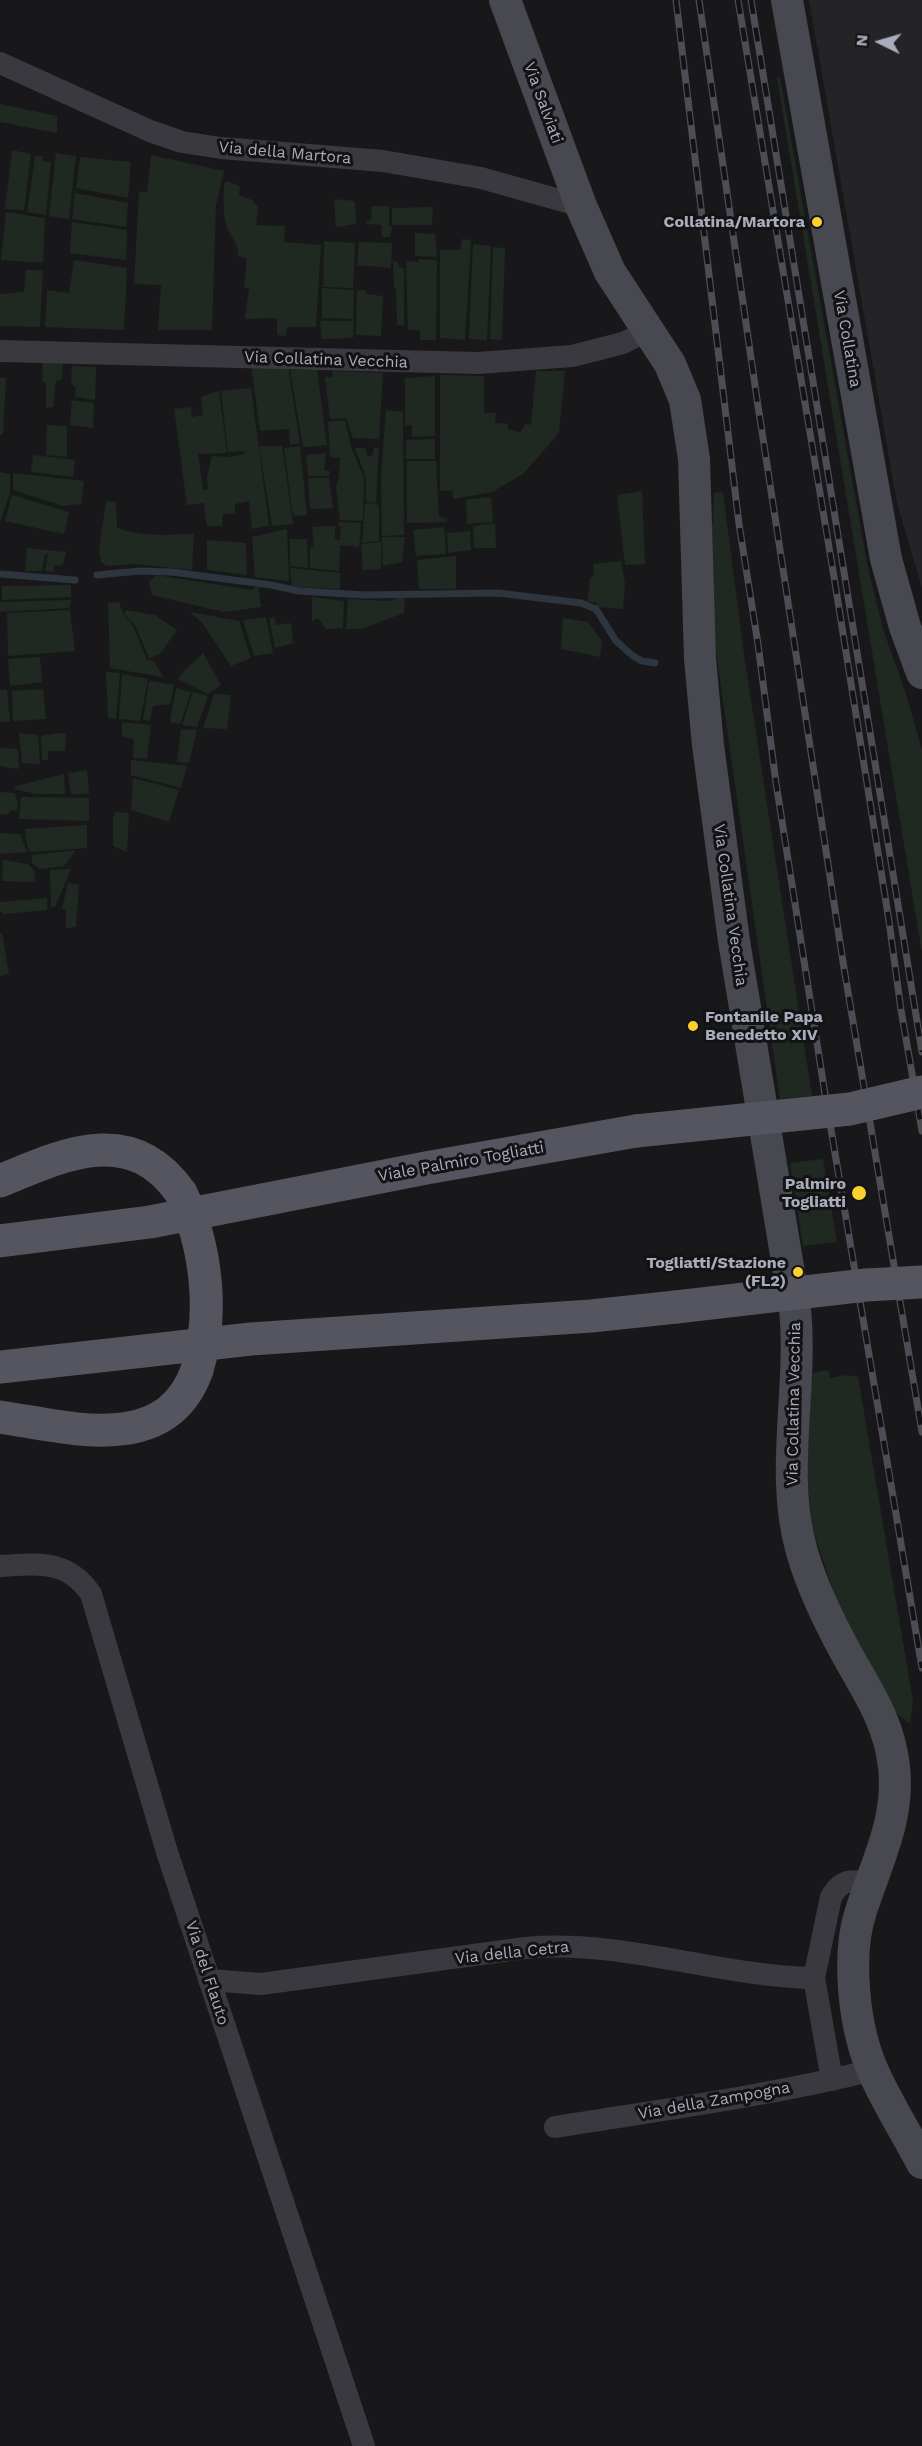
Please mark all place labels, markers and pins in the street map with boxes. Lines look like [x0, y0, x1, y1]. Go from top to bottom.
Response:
place label: Collatina/Martora [664, 212, 805, 232]
marker: Collatina/Martora [810, 215, 824, 229]
place label: Fontanile Papa Benedetto XIV [705, 1007, 823, 1045]
marker: Fontanile Papa Benedetto XIV [686, 1019, 700, 1033]
place label: Palmiro Togliatti [782, 1174, 846, 1212]
marker: Palmiro Togliatti [850, 1184, 868, 1202]
place label: Togliatti/Stazione (FL2) [646, 1253, 786, 1291]
marker: Togliatti/Stazione (FL2) [791, 1265, 805, 1279]

